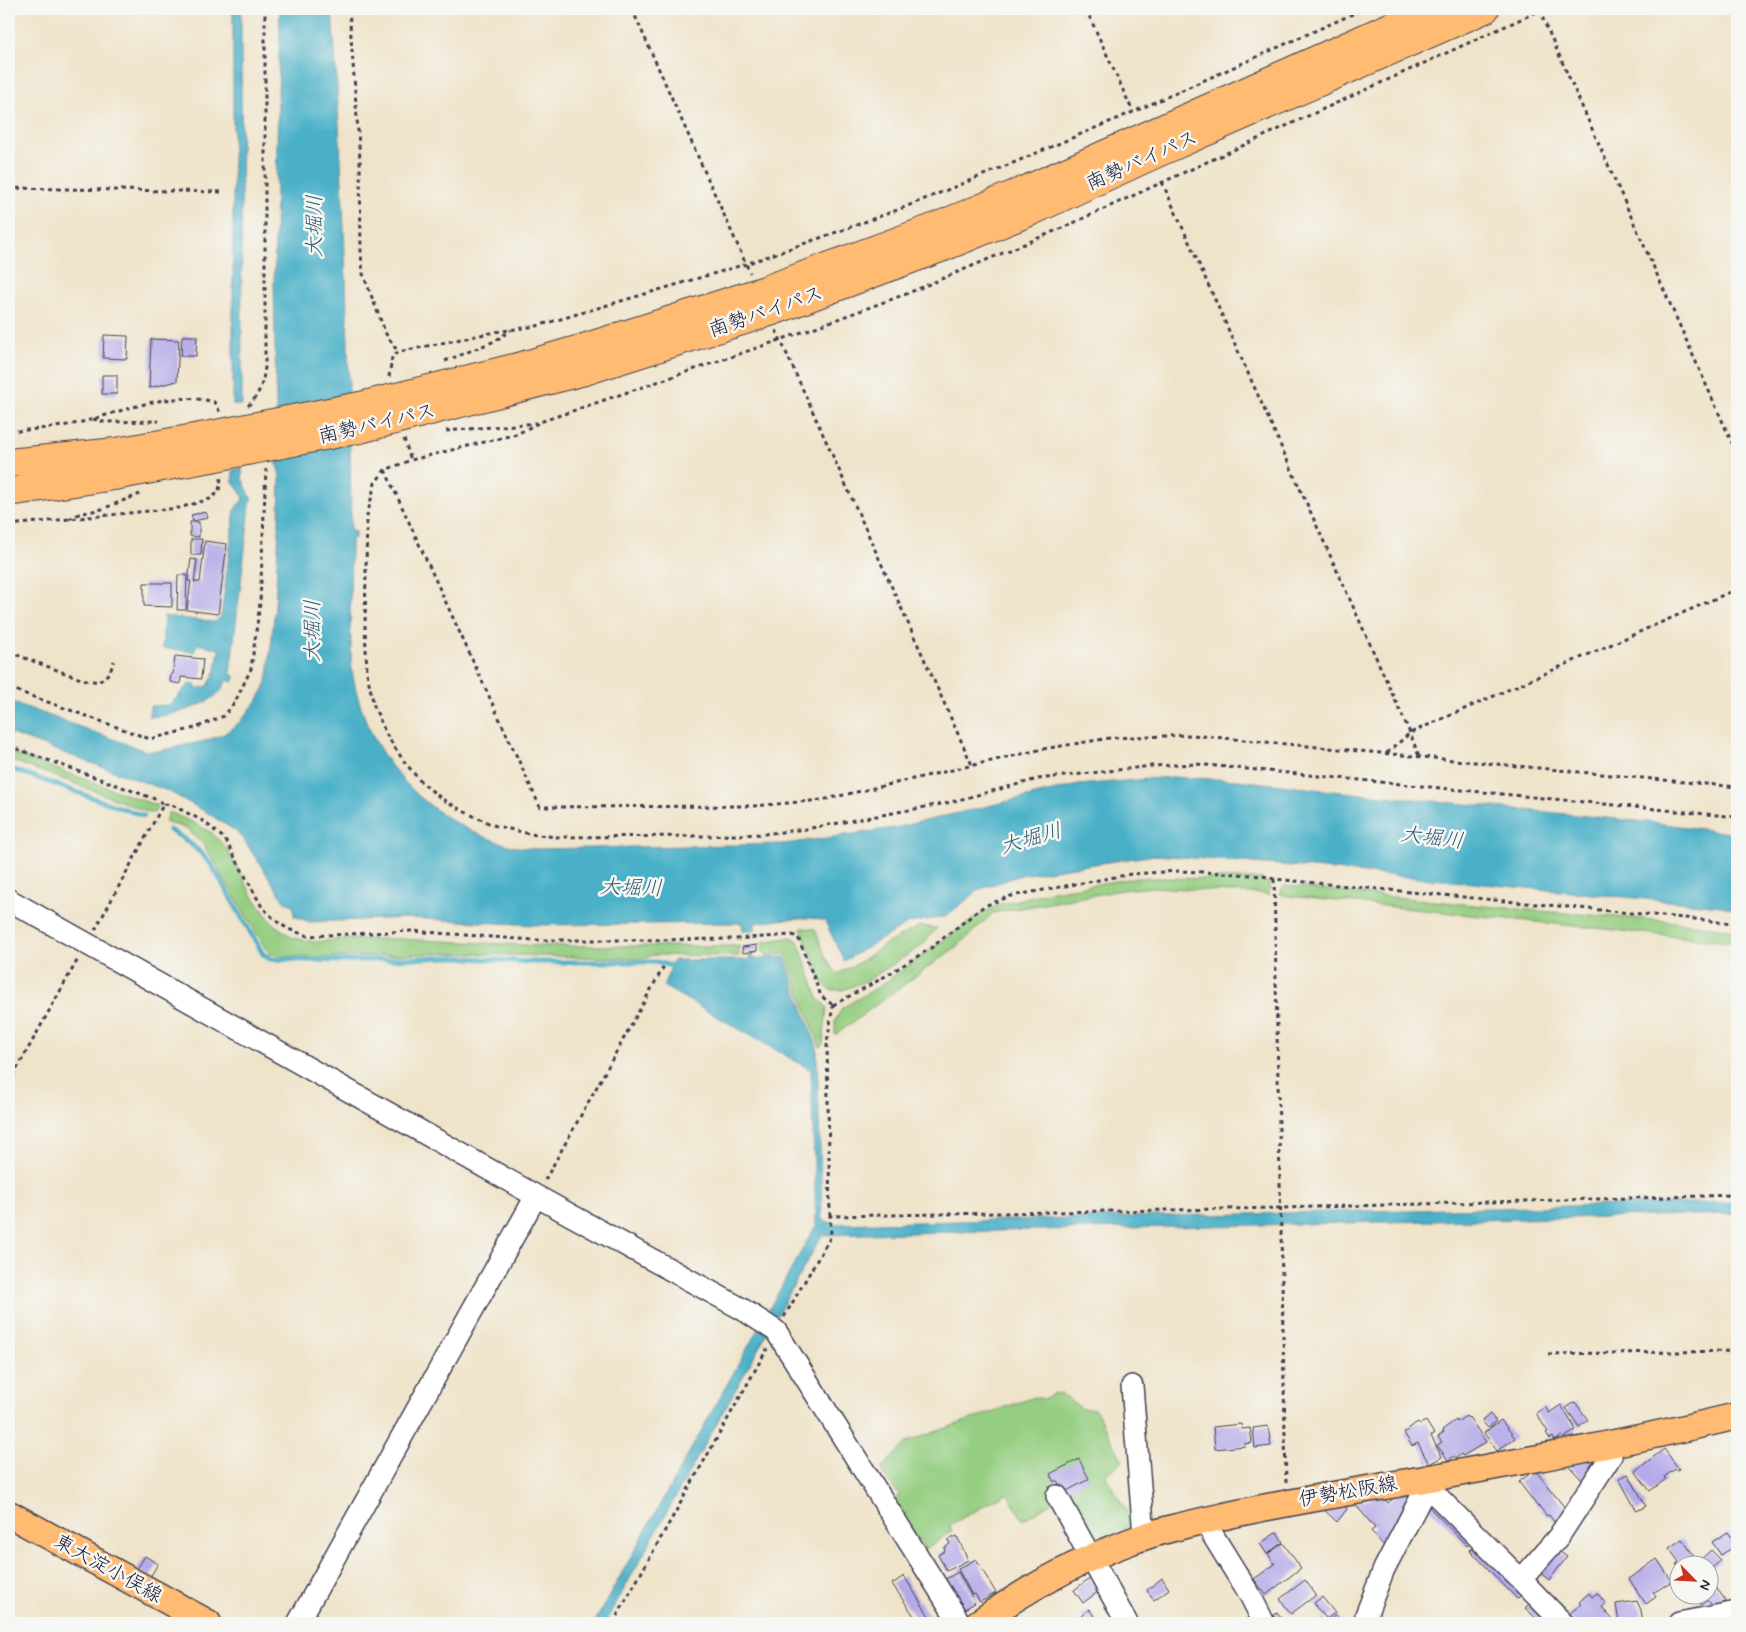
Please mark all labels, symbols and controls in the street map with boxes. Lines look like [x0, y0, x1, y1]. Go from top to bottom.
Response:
street label: 南勢バイパス [1082, 124, 1202, 198]
water label: 大堀川 [301, 195, 329, 258]
street label: 南勢バイパス [705, 280, 827, 344]
street label: 南勢バイパス [316, 397, 438, 451]
water label: 大堀川 [299, 600, 327, 663]
water label: 大堀川 [997, 817, 1065, 861]
water label: 大堀川 [1399, 820, 1465, 856]
water label: 大堀川 [599, 873, 663, 903]
street label: 伊勢松阪線 [1296, 1470, 1400, 1514]
street label: 東大淀小俣線 [49, 1528, 167, 1610]
north arrow [1668, 1554, 1718, 1604]
text: N [1695, 1577, 1715, 1593]

